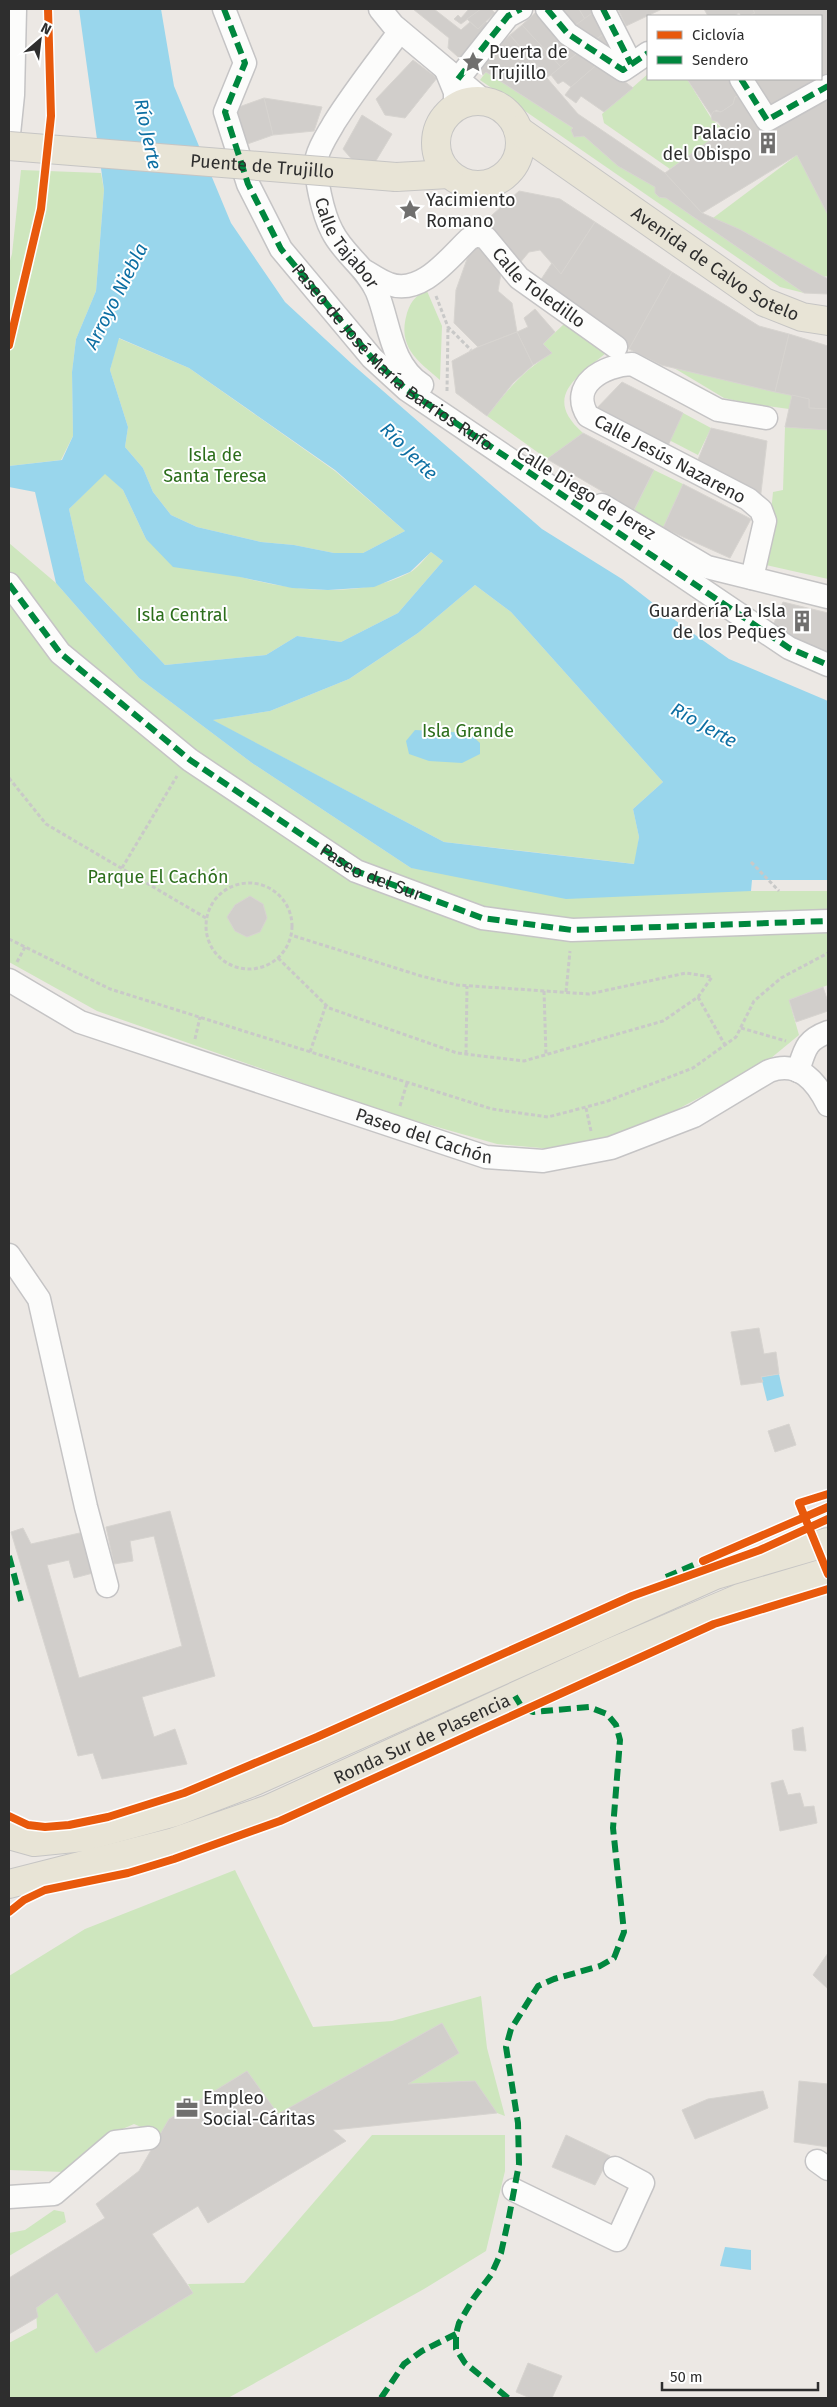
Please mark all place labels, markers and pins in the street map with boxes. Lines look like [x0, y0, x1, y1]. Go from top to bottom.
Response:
place label: Puerta de Trujillo [489, 41, 568, 84]
place icon: Puerta de Trujillo [460, 49, 486, 75]
place label: Palacio del Obispo [663, 122, 751, 165]
building icon: Palacio del Obispo [755, 130, 781, 156]
place label: Yacimiento Romano [426, 189, 516, 232]
place icon: Yacimiento Romano [397, 197, 423, 223]
place label: Guardería La Isla de los Peques [649, 600, 786, 643]
building icon: Guardería La Isla de los Peques [789, 608, 815, 634]
place label: Empleo Social-Cáritas [203, 2087, 315, 2130]
office icon: Empleo Social-Cáritas [174, 2095, 200, 2121]

